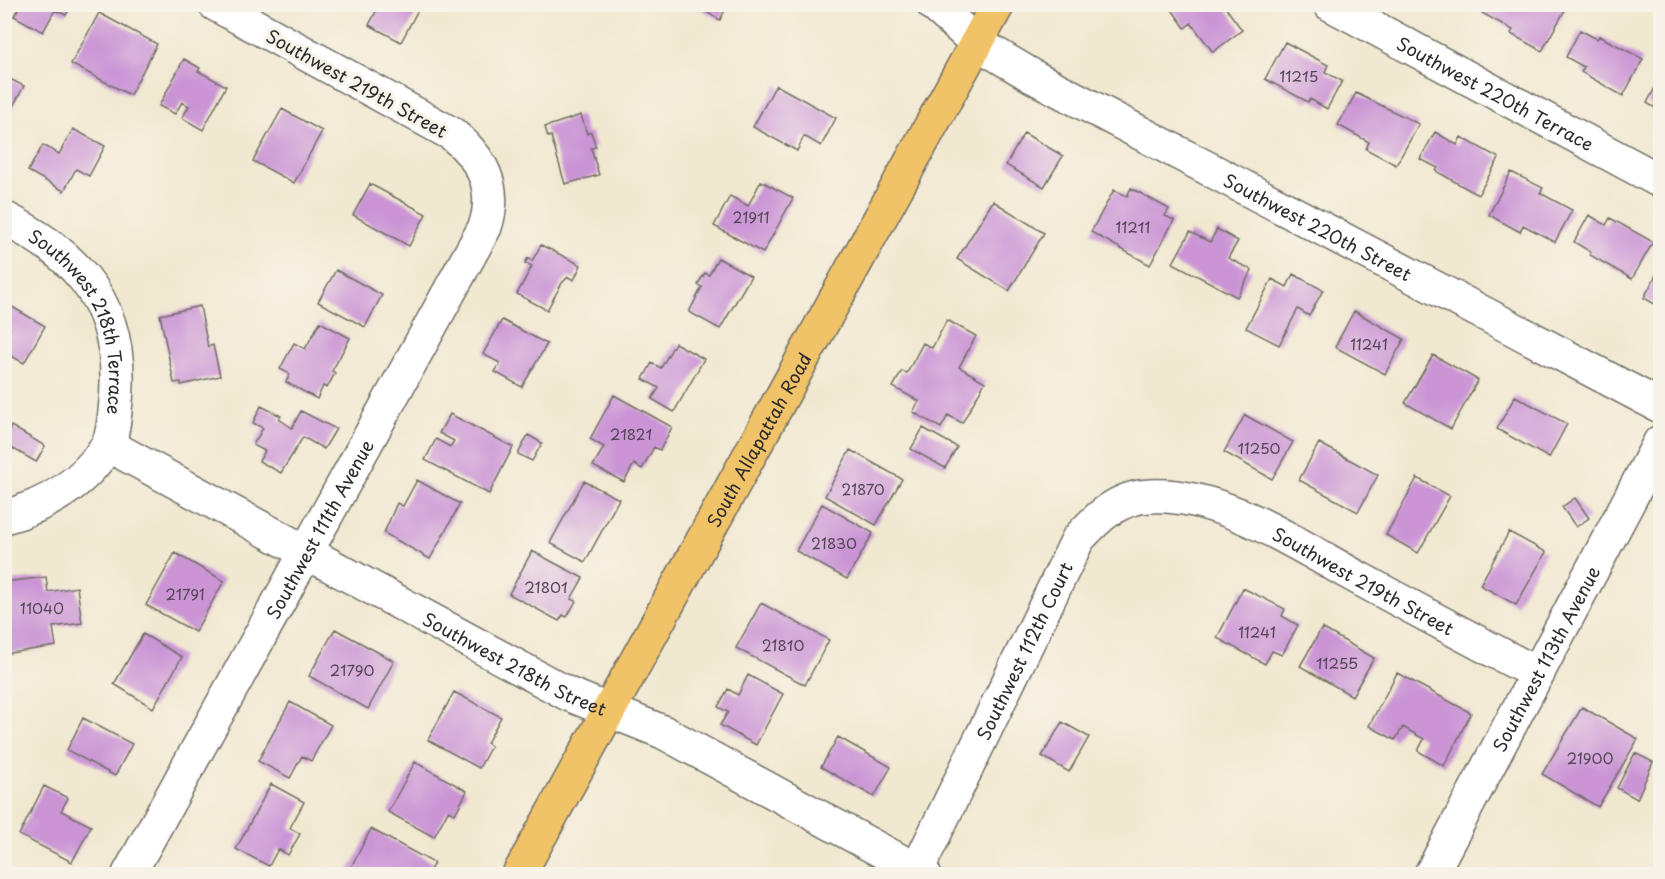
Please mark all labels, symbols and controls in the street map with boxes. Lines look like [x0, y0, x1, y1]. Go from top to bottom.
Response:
street label: Southwest 219th Street [262, 22, 452, 144]
street label: Southwest 220th Terrace [1392, 29, 1599, 157]
house number: 11215 [1280, 64, 1319, 87]
street label: Southwest 220th Street [1219, 166, 1417, 287]
house number: 21911 [732, 205, 770, 228]
house number: 11211 [1116, 215, 1150, 238]
street label: Southwest 218th Terrace [24, 222, 131, 416]
house number: 11241 [1350, 332, 1388, 355]
street label: South Allapattah Road [699, 347, 817, 532]
house number: 21821 [610, 422, 652, 445]
street label: Southwest 111th Avenue [259, 434, 379, 623]
house number: 11250 [1238, 436, 1281, 459]
house number: 21870 [841, 477, 885, 500]
street label: Southwest 219th Street [1268, 519, 1459, 641]
house number: 21830 [811, 531, 857, 554]
street label: Southwest 112th Court [969, 557, 1078, 744]
street label: Southwest 113th Avenue [1485, 561, 1606, 756]
house number: 21801 [524, 575, 568, 598]
house number: 21791 [165, 582, 205, 605]
house number: 11040 [20, 596, 64, 619]
street label: Southwest 218th Street [418, 605, 611, 722]
house number: 11241 [1238, 620, 1276, 643]
house number: 21810 [762, 633, 804, 656]
house number: 11255 [1316, 651, 1358, 674]
house number: 21790 [330, 658, 374, 681]
house number: 21900 [1566, 746, 1614, 769]

